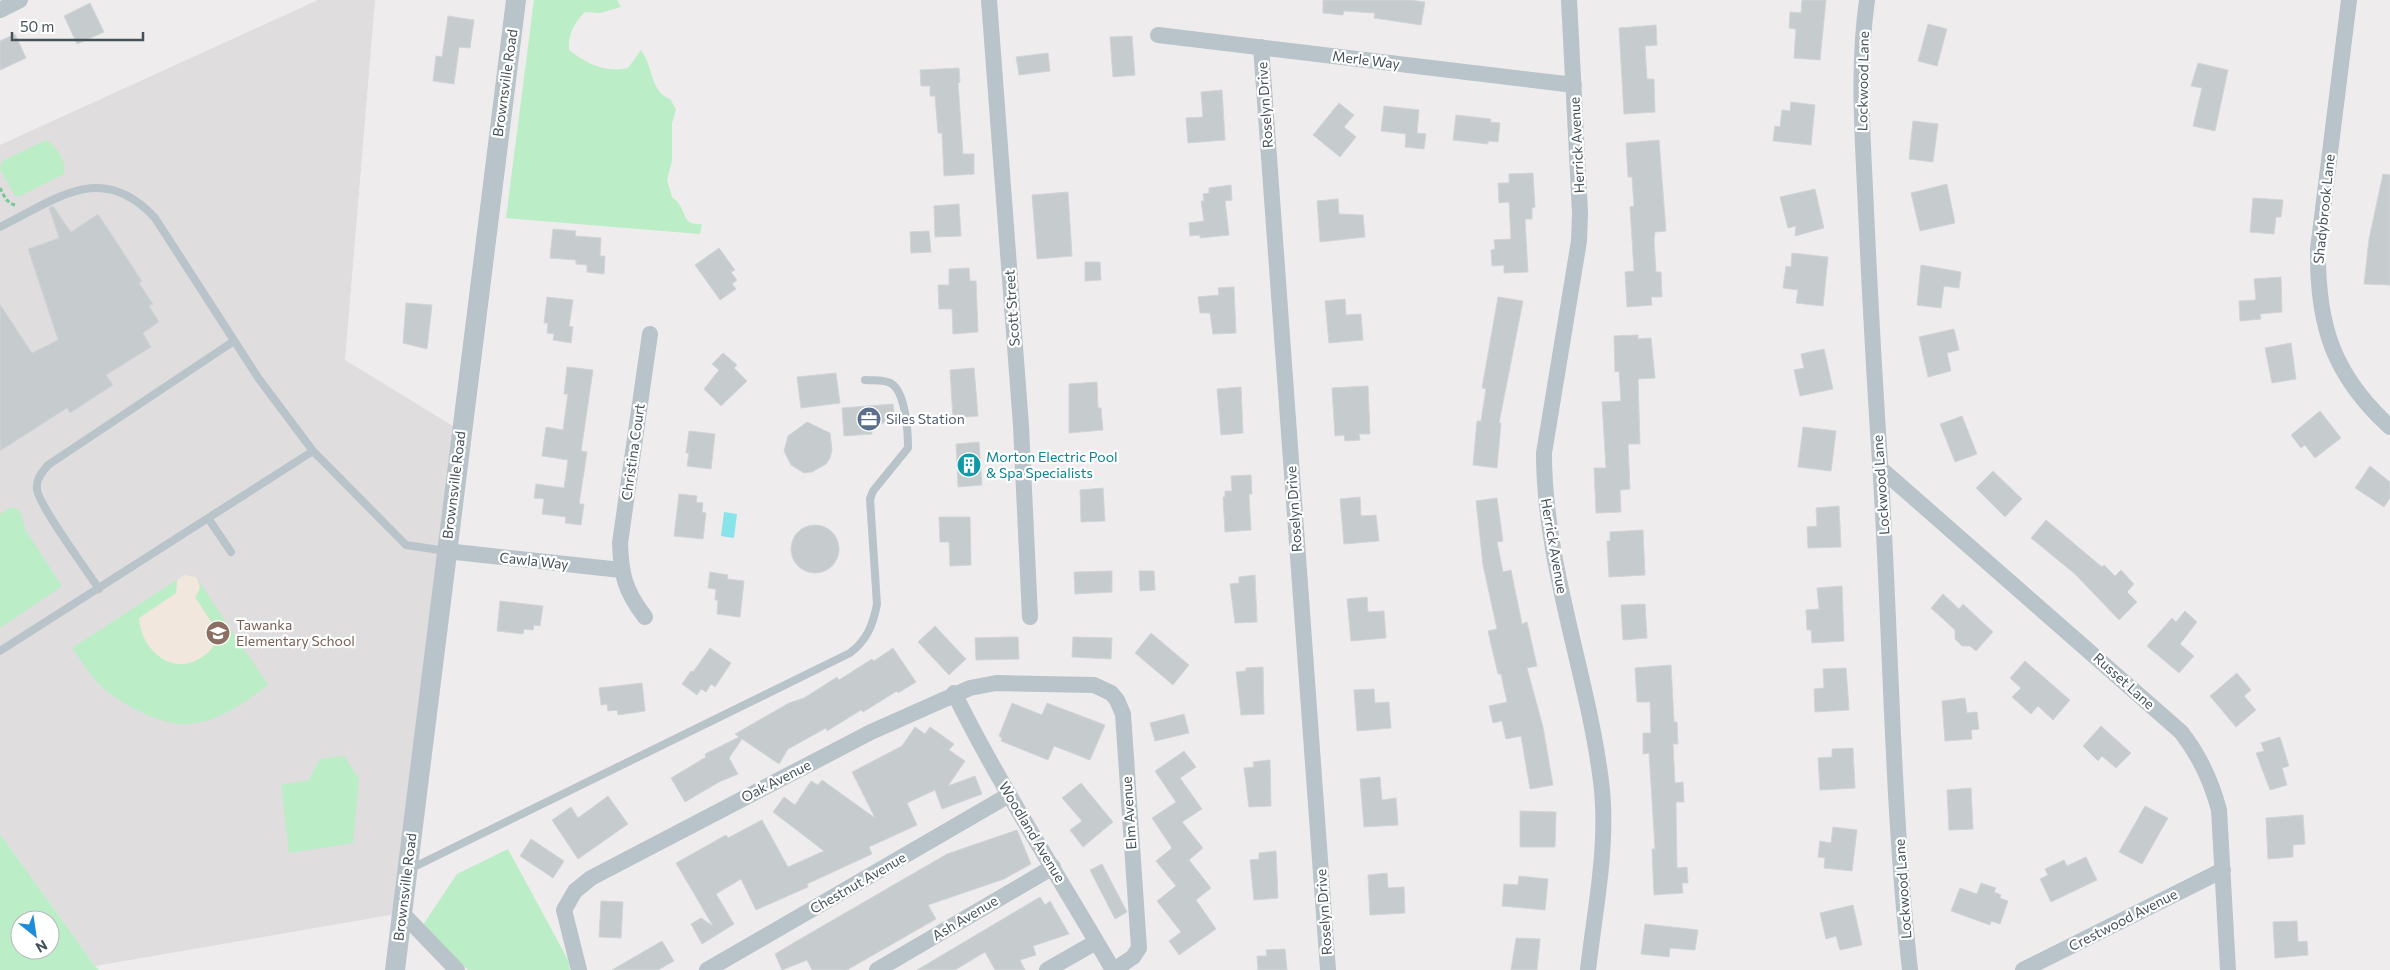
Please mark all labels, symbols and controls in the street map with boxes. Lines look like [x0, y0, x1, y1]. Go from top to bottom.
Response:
scale bar [12, 10, 144, 42]
text: 50 m [20, 17, 54, 35]
street label: Brownsville Road [489, 28, 520, 138]
street label: Lockwood Lane [1853, 31, 1872, 131]
street label: Merle Way [1331, 47, 1401, 72]
street label: Roselyn Drive [1253, 61, 1276, 149]
street label: Herrick Avenue [1565, 96, 1588, 194]
street label: Shadybrook Lane [2309, 153, 2338, 265]
street label: Scott Street [1000, 269, 1023, 347]
street label: Christina Court [617, 402, 648, 501]
office icon: Siles Station [856, 406, 882, 432]
place label: Siles Station [886, 410, 965, 427]
street label: Brownsville Road [438, 430, 469, 540]
street label: Lockwood Lane [1869, 435, 1892, 536]
place label: Morton Electric Pool & Spa Specialists [986, 448, 1118, 481]
building icon: Morton Electric Pool & Spa Specialists [956, 452, 982, 478]
street label: Roselyn Drive [1282, 465, 1305, 553]
street label: Herrick Avenue [1538, 497, 1571, 595]
street label: Cawla Way [499, 548, 569, 573]
place label: Tawanka Elementary School [236, 616, 355, 649]
school or university icon: Tawanka Elementary School [205, 620, 231, 646]
street label: Russet Lane [2090, 649, 2158, 712]
street label: Oak Avenue [738, 756, 813, 805]
street label: Elm Avenue [1117, 776, 1140, 850]
street label: Woodland Avenue [996, 778, 1069, 885]
street label: Brownsville Road [389, 832, 420, 942]
street label: Lockwood Lane [1891, 839, 1914, 940]
street label: Chestnut Avenue [807, 848, 909, 917]
street label: Roselyn Drive [1312, 868, 1335, 956]
street label: Crestwood Avenue [2066, 885, 2180, 954]
street label: Ash Avenue [929, 891, 1001, 944]
north arrow [10, 910, 60, 960]
text: N [33, 937, 51, 957]

